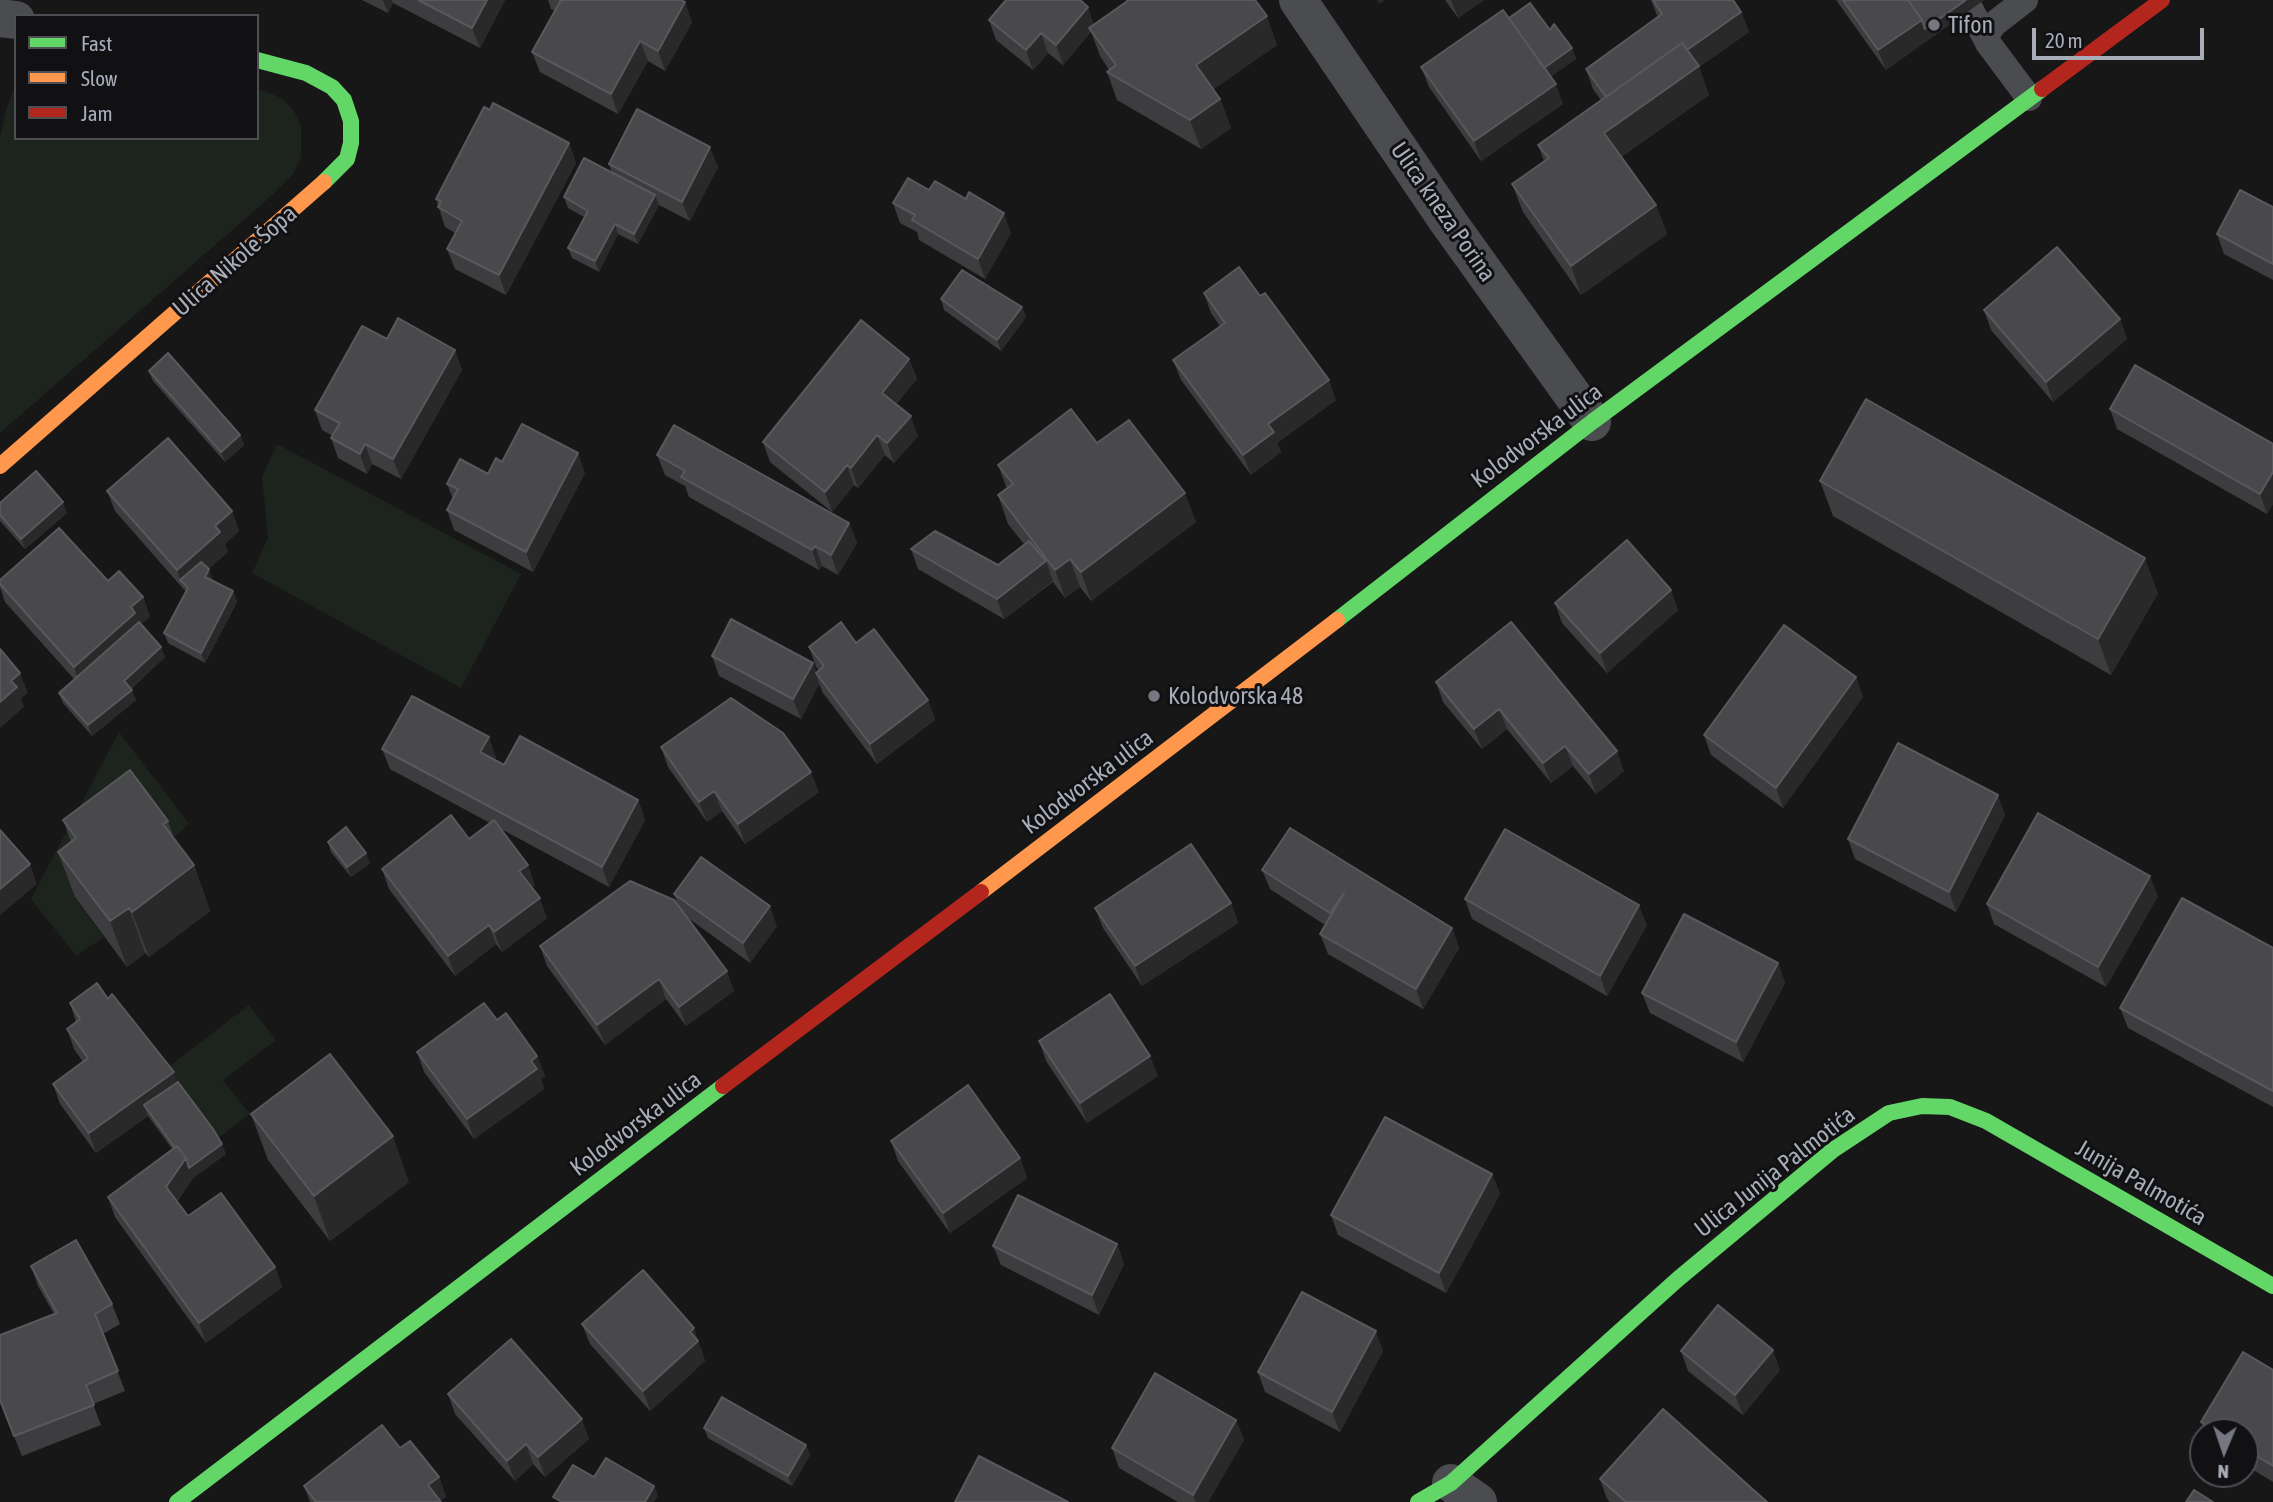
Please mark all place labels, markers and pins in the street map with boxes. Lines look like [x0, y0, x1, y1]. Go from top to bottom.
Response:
place label: Tifon [1948, 11, 1993, 39]
marker: Tifon [1926, 17, 1942, 33]
place label: Kolodvorska 48 [1168, 682, 1303, 710]
marker: Kolodvorska 48 [1146, 688, 1162, 704]

